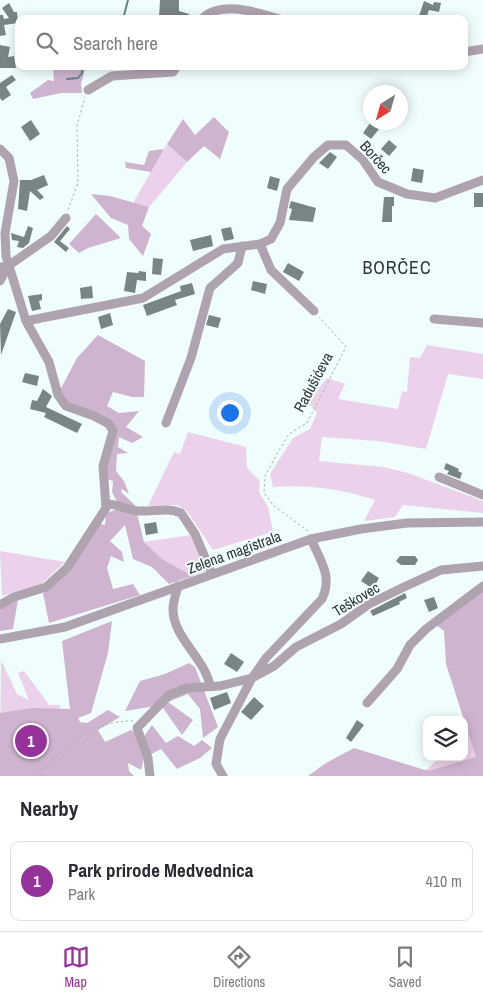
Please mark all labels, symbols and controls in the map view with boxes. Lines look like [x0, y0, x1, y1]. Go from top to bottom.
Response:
search box [15, 15, 468, 70]
icon: search [33, 29, 61, 57]
text: Search here [73, 30, 158, 56]
north arrow [363, 85, 408, 130]
street label: Borčec [355, 136, 397, 178]
district label: BORČEC [362, 255, 432, 280]
street label: Radušićeva [288, 348, 338, 416]
your location [217, 400, 243, 426]
street label: Zelena magistrala [184, 525, 284, 579]
street label: Teškovec [329, 577, 383, 621]
map controls [423, 716, 468, 761]
button: layers [423, 716, 468, 761]
pin: 1 [15, 722, 47, 760]
text: Nearby [20, 794, 78, 823]
text: Park prirode Medvednica [68, 857, 253, 883]
text: 1 [33, 870, 41, 892]
text: 410 m [426, 870, 462, 892]
text: Park [68, 883, 95, 905]
tab: Map [62, 943, 90, 991]
tab: Directions [213, 943, 265, 991]
tab: Saved [389, 943, 421, 991]

